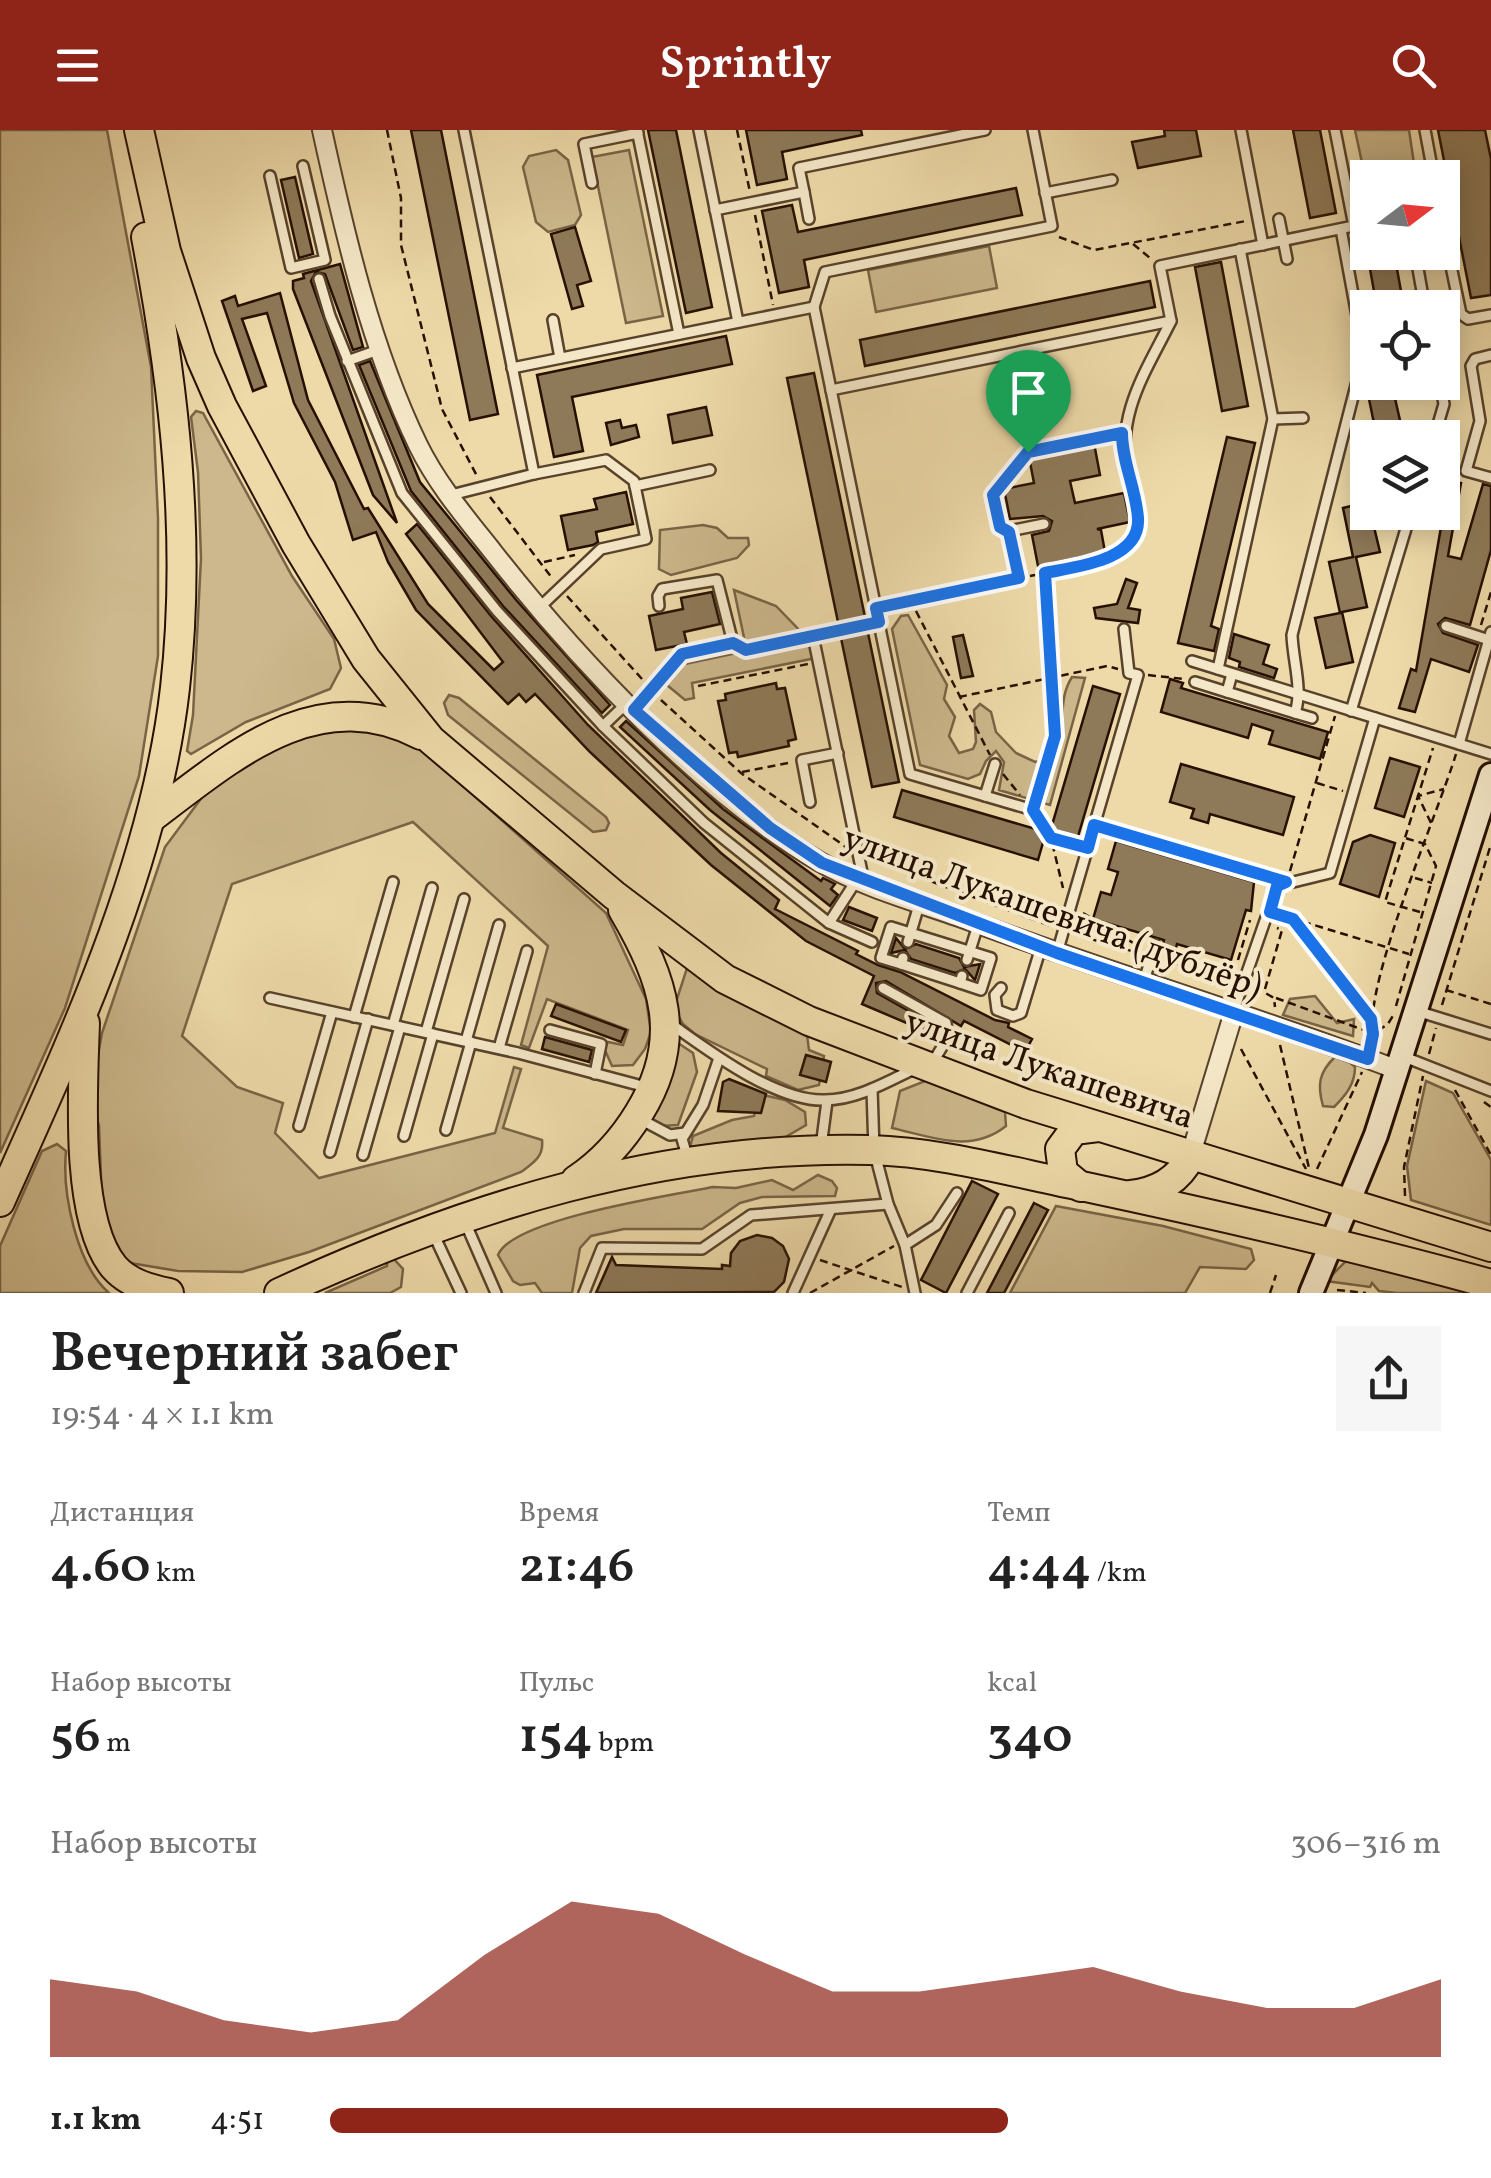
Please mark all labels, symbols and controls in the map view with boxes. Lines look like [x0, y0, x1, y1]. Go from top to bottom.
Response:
text: Sprintly [660, 34, 831, 97]
icon: menu [50, 38, 105, 93]
icon: search [1386, 38, 1441, 93]
north arrow [1350, 160, 1460, 270]
map controls [1350, 160, 1460, 530]
button: locate [1350, 290, 1460, 400]
pin [986, 350, 1071, 453]
icon: arrive [1001, 365, 1056, 420]
button: layers [1350, 420, 1460, 530]
street label: улица Лукашевича (дублёр) [836, 815, 1268, 1012]
street label: улица Лукашевича [898, 999, 1200, 1143]
text: Вечерний забег [50, 1318, 458, 1394]
button: share [1336, 1326, 1441, 1431]
text: 19:54 · 4 × 1.1 km [50, 1394, 274, 1438]
text: Дистанция [50, 1494, 194, 1533]
text: Время [519, 1494, 599, 1533]
text: Темп [987, 1494, 1051, 1533]
text: 4.60 [50, 1533, 151, 1603]
text: 21:46 [519, 1533, 634, 1603]
text: 4:44 [987, 1533, 1091, 1603]
text: km [151, 1554, 196, 1593]
text: /km [1091, 1554, 1147, 1593]
text: Набор высоты [50, 1664, 231, 1703]
text: Пульс [519, 1664, 594, 1703]
text: kcal [987, 1664, 1037, 1703]
text: 56 [50, 1703, 101, 1773]
text: 154 [519, 1703, 593, 1773]
text: 340 [987, 1703, 1073, 1773]
text: m [101, 1724, 131, 1763]
text: bpm [593, 1724, 654, 1763]
text: Набор высоты [50, 1823, 257, 1867]
text: 306–316 m [1291, 1823, 1441, 1867]
text: 1.1 km [50, 2099, 142, 2143]
text: 4:51 [210, 2099, 264, 2143]

